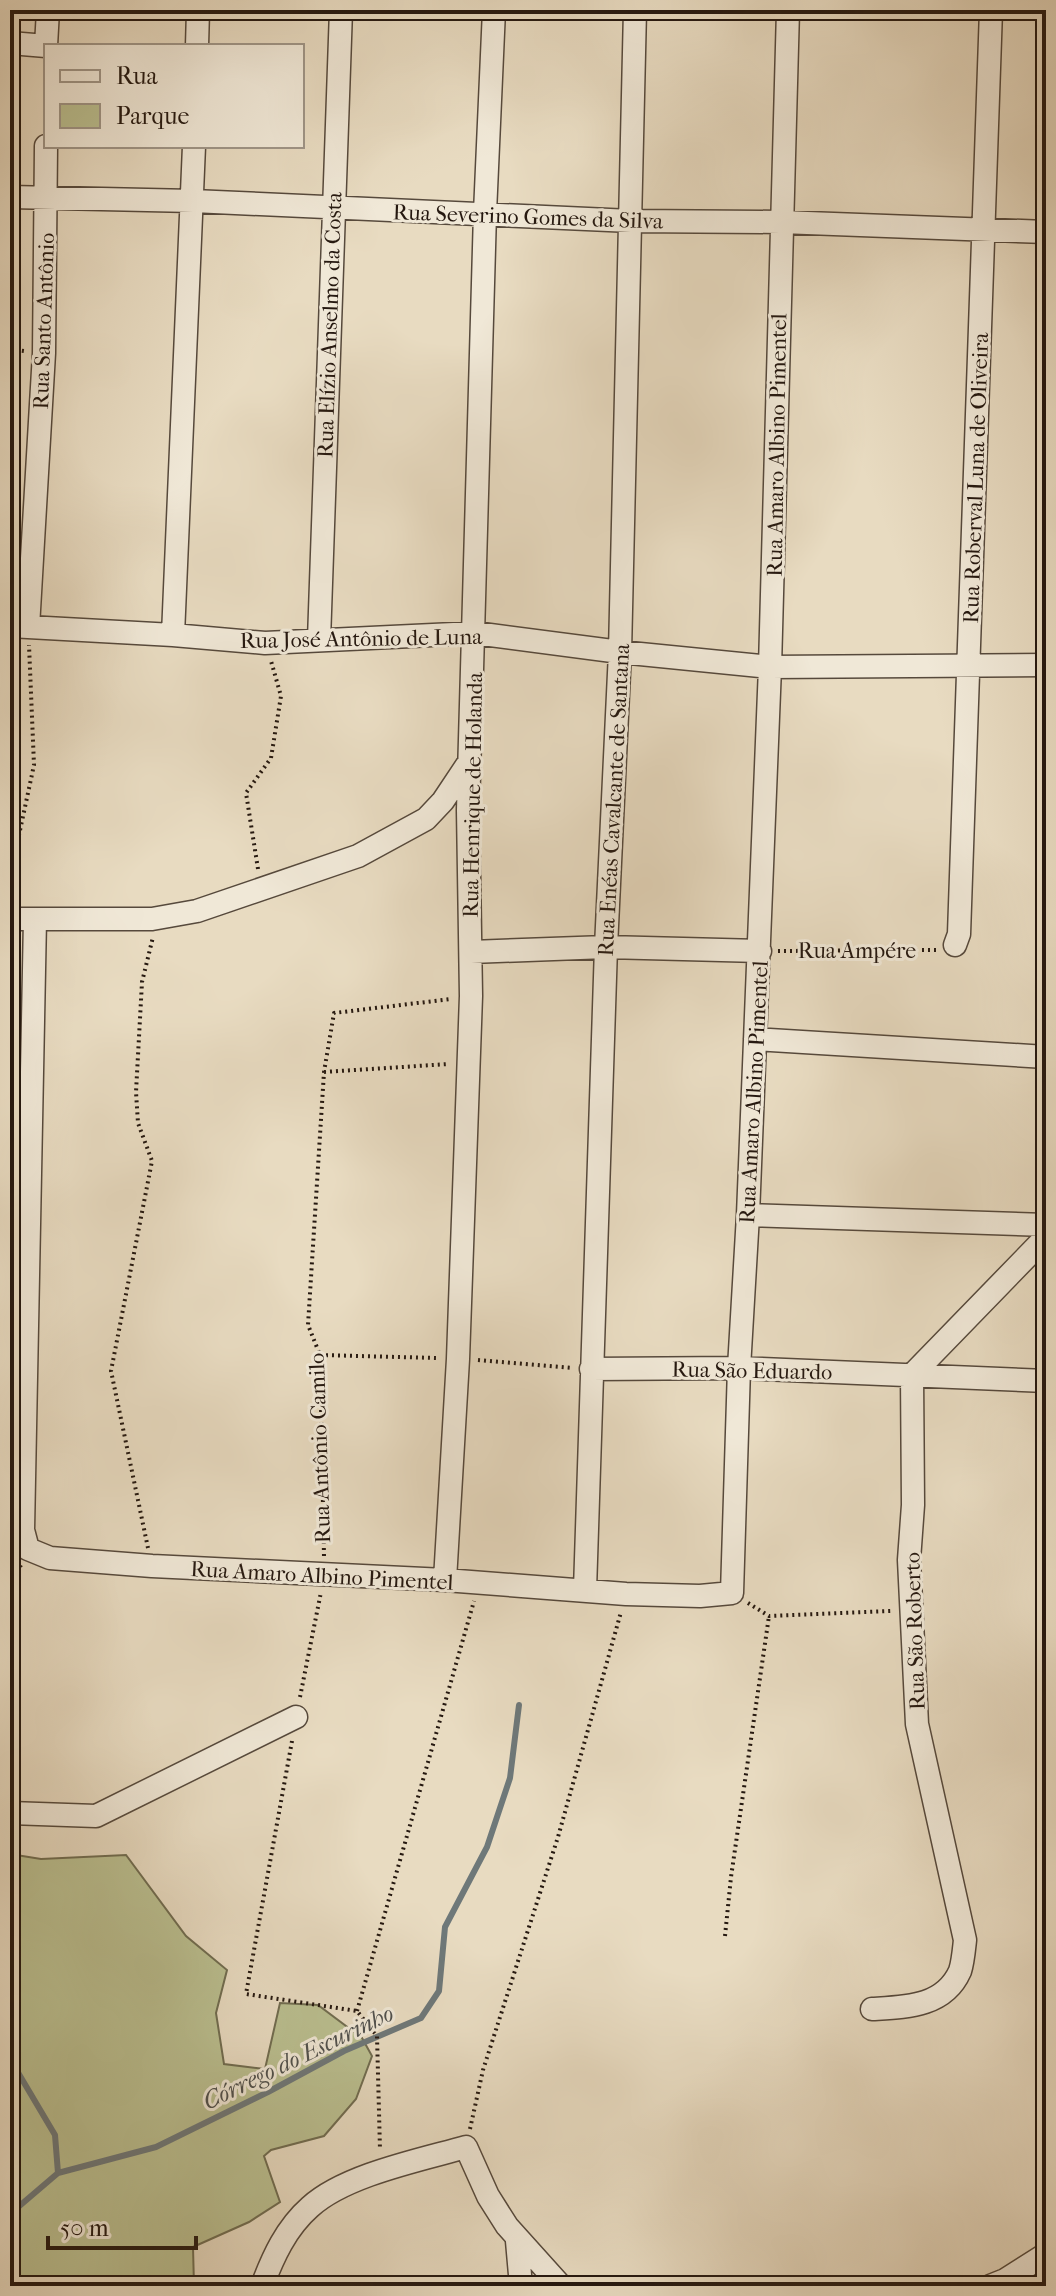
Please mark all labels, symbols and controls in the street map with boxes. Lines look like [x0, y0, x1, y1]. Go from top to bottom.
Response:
legend [44, 44, 304, 148]
text: Rua [116, 62, 159, 90]
text: Parque [116, 102, 189, 130]
street label: Rua Elízio Anselmo da Costa [312, 191, 348, 458]
street label: Rua Severino Gomes da Silva [392, 199, 665, 235]
street label: Rua Santo Antônio [28, 232, 60, 410]
street label: Rua Amaro Albino Pimentel [762, 313, 792, 577]
street label: Rua Roberval Luna de Oliveira [958, 331, 994, 624]
street label: Rua José Antônio de Luna [240, 624, 483, 654]
street label: Rua Enéas Cavalcante de Santana [593, 642, 635, 957]
street label: Rua Henrique de Holanda [458, 671, 488, 918]
street label: Rua Ampére [798, 938, 916, 964]
street label: Rua Amaro Albino Pimentel [734, 960, 774, 1224]
street label: Rua Antônio Camilo [304, 1352, 336, 1544]
street label: Rua São Eduardo [671, 1357, 832, 1385]
street label: Rua São Roberto [899, 1552, 931, 1710]
street label: Rua Amaro Albino Pimentel [190, 1556, 454, 1596]
water label: Córrego do Escurinho [198, 1999, 398, 2115]
scale bar [48, 2200, 196, 2250]
text: 50 m [60, 2214, 109, 2242]

